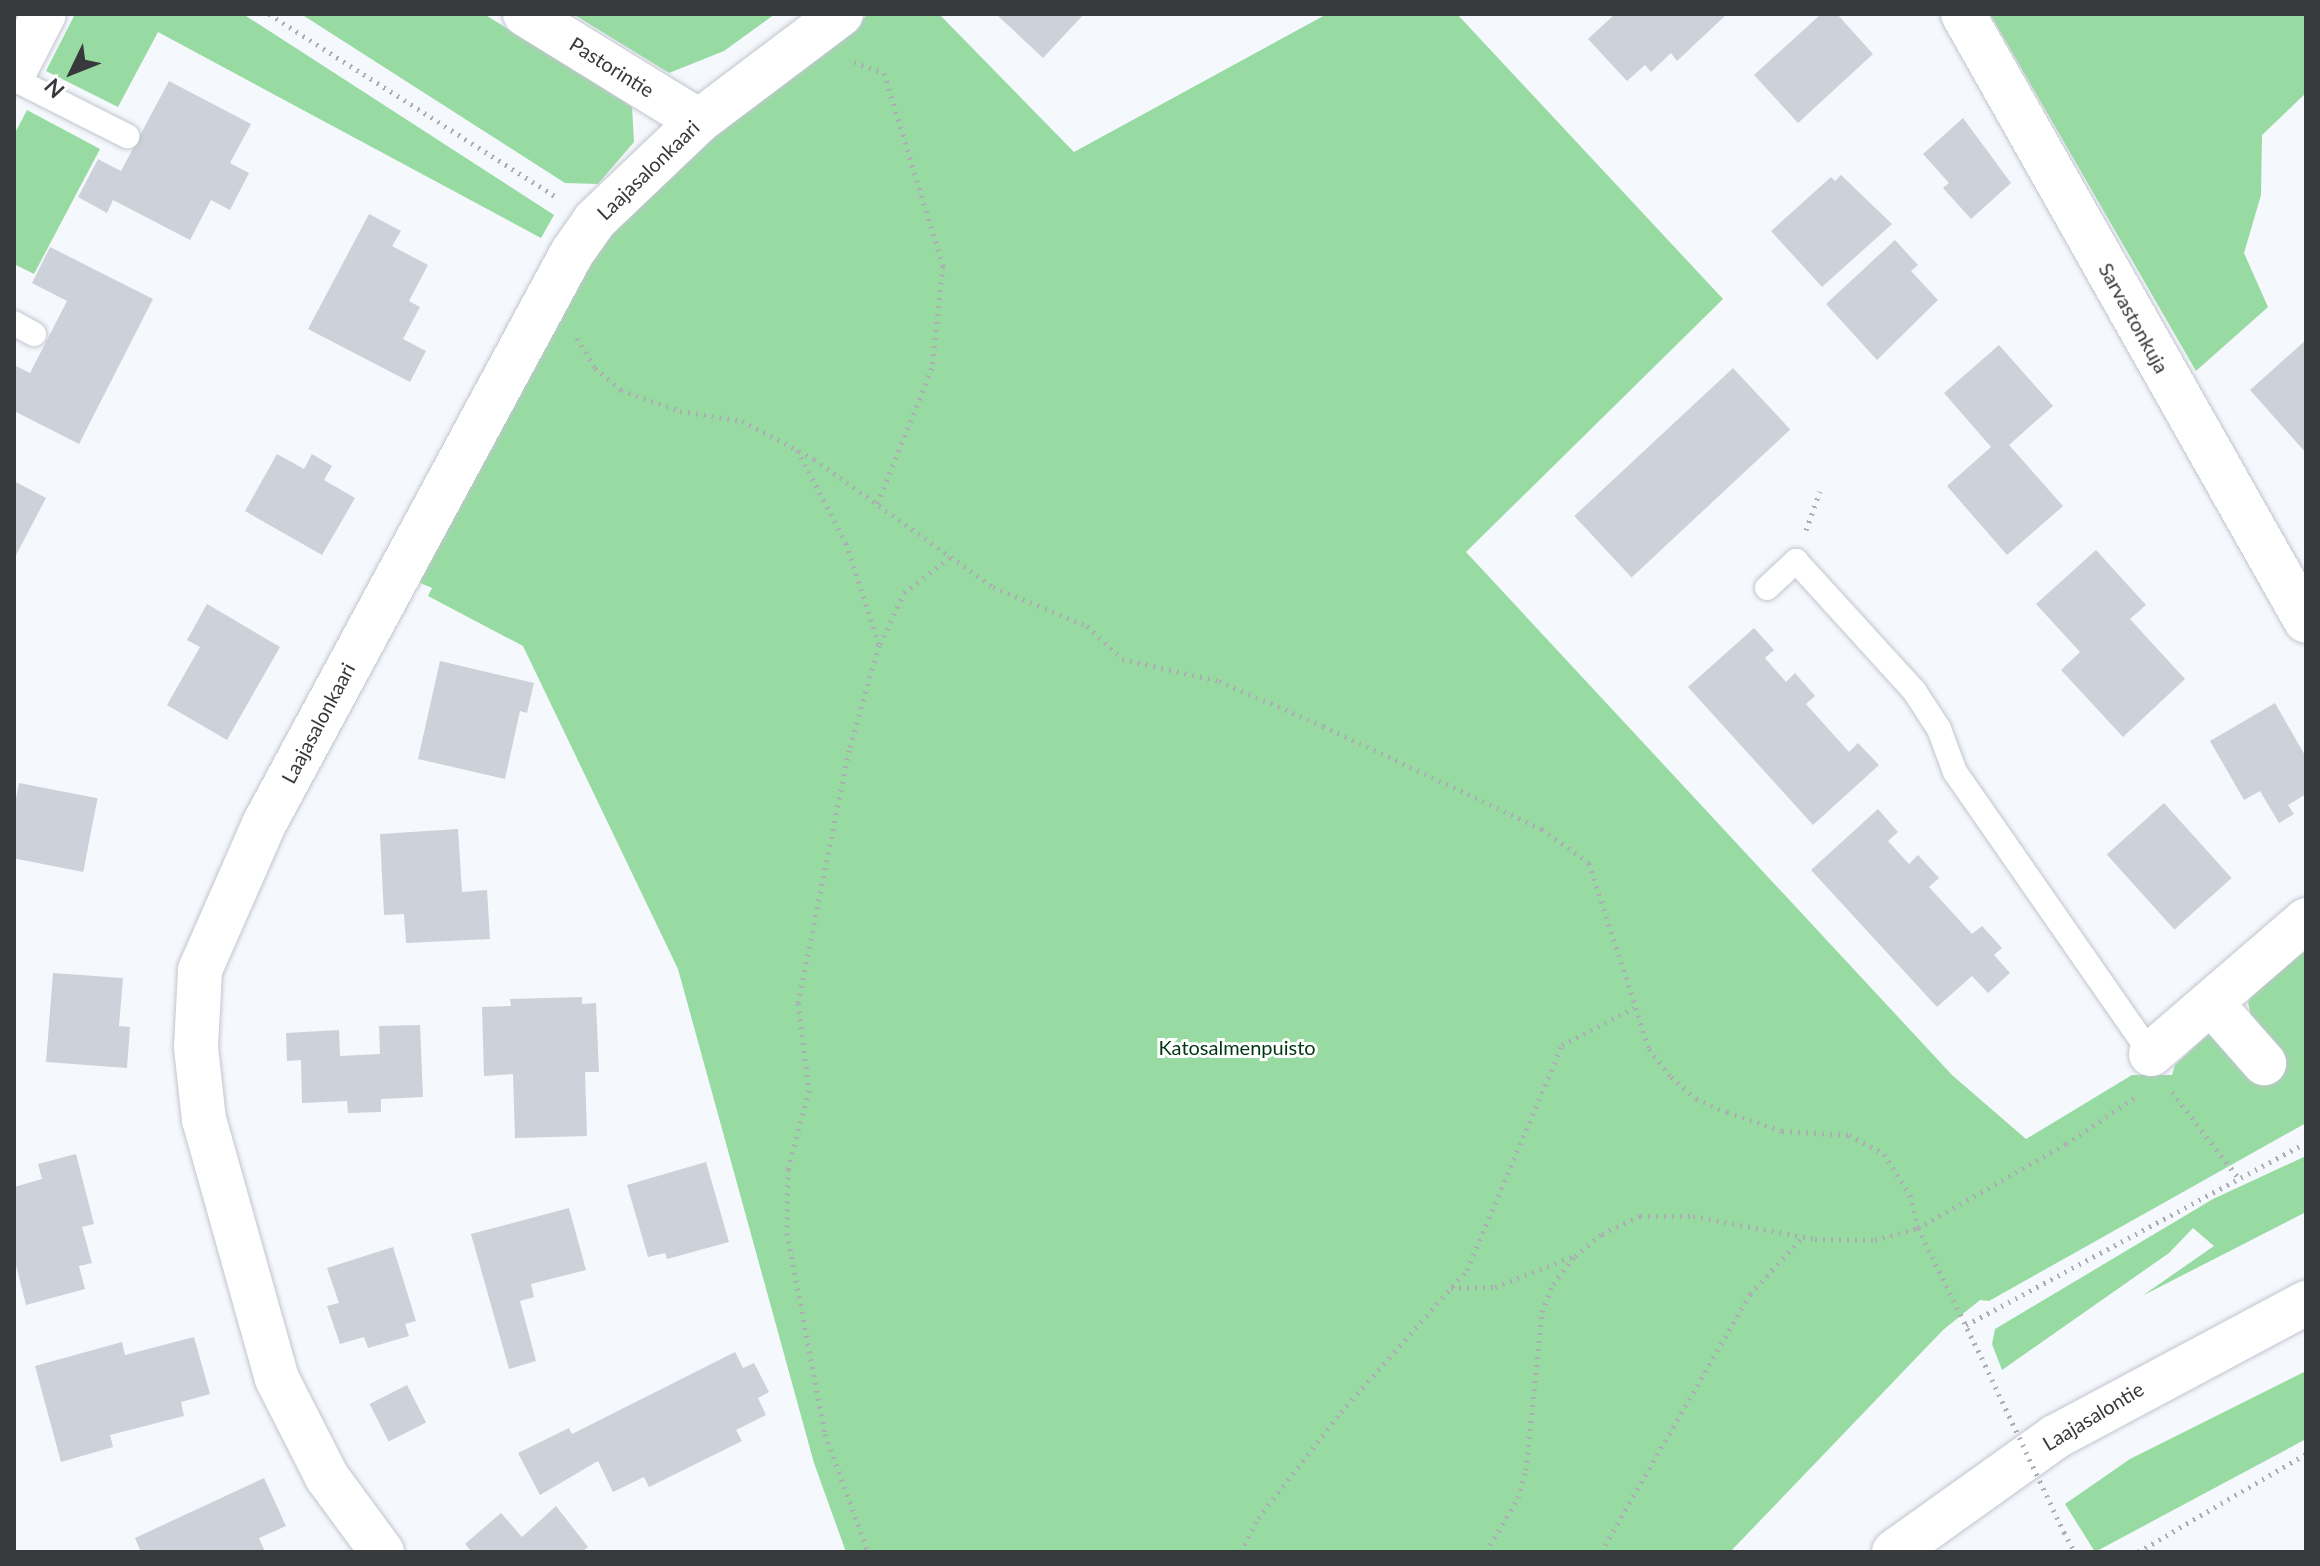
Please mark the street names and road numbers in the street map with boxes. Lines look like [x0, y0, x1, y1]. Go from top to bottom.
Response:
street label: Pastorintie [565, 32, 659, 102]
street label: Laajasalonkaari [592, 115, 704, 225]
street label: Sarvastonkuja [2094, 259, 2174, 377]
street label: Laajasalonkaari [276, 659, 360, 787]
street label: Laajasalontie [2038, 1376, 2148, 1456]

